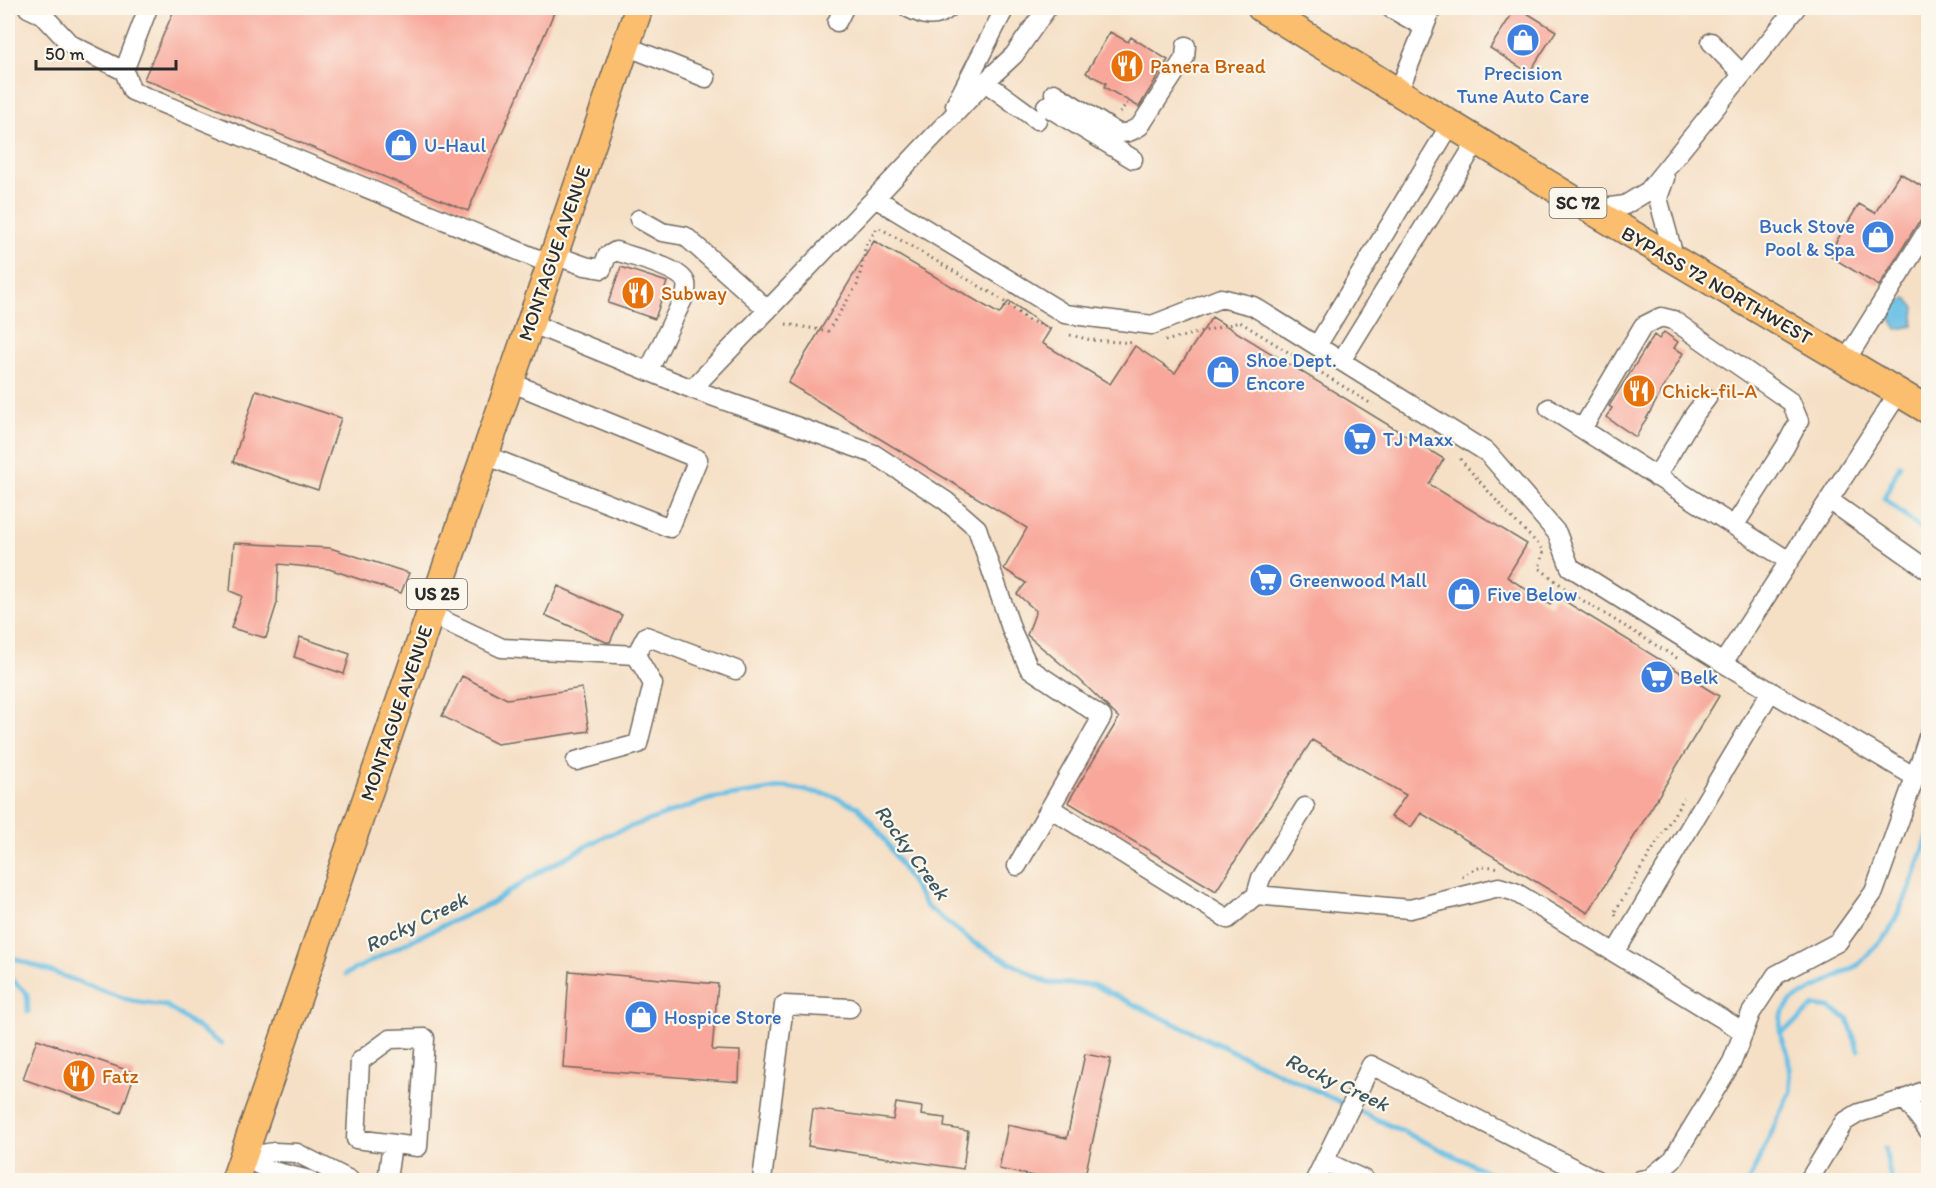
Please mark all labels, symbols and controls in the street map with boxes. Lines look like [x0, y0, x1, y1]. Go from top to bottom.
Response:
shop icon: Precision Tune Auto Care [1505, 22, 1541, 58]
scale bar [36, 33, 176, 71]
text: 50 m [45, 43, 85, 65]
restaurant icon: Panera Bread [1109, 48, 1145, 84]
place label: Panera Bread [1150, 54, 1266, 78]
place label: Precision Tune Auto Care [1457, 61, 1589, 108]
shop icon: U-Haul [383, 127, 419, 163]
place label: U-Haul [424, 133, 486, 157]
street label: MONTAGUE AVENUE [513, 162, 595, 344]
road number: SC 72 [1550, 188, 1606, 218]
place label: Buck Stove Pool & Spa [1759, 214, 1856, 261]
shop icon: Buck Stove Pool & Spa [1860, 219, 1896, 255]
street label: BYPASS 72 NORTHWEST [1617, 220, 1817, 350]
restaurant icon: Subway [620, 275, 656, 311]
place label: Subway [661, 281, 727, 305]
place label: Shoe Dept. Encore [1246, 348, 1337, 395]
shop icon: Shoe Dept. Encore [1205, 354, 1241, 390]
restaurant icon: Chick-fil-A [1621, 373, 1657, 409]
place label: Chick-fil-A [1662, 379, 1758, 403]
supermarket icon: TJ Maxx [1342, 421, 1378, 457]
place label: TJ Maxx [1383, 427, 1454, 451]
supermarket icon: Greenwood Mall [1248, 562, 1284, 598]
place label: Greenwood Mall [1289, 568, 1427, 592]
shop icon: Five Below [1446, 576, 1482, 612]
road number: US 25 [407, 579, 467, 609]
place label: Five Below [1487, 582, 1577, 606]
street label: MONTAGUE AVENUE [355, 622, 437, 804]
supermarket icon: Belk [1639, 659, 1675, 695]
place label: Belk [1680, 665, 1718, 689]
water label: Rocky Creek [870, 799, 956, 905]
water label: Rocky Creek [360, 885, 472, 957]
shop icon: Hospice Store [623, 999, 659, 1035]
place label: Hospice Store [664, 1005, 782, 1029]
water label: Rocky Creek [1282, 1047, 1394, 1117]
restaurant icon: Fatz [61, 1058, 97, 1094]
place label: Fatz [102, 1064, 139, 1088]

